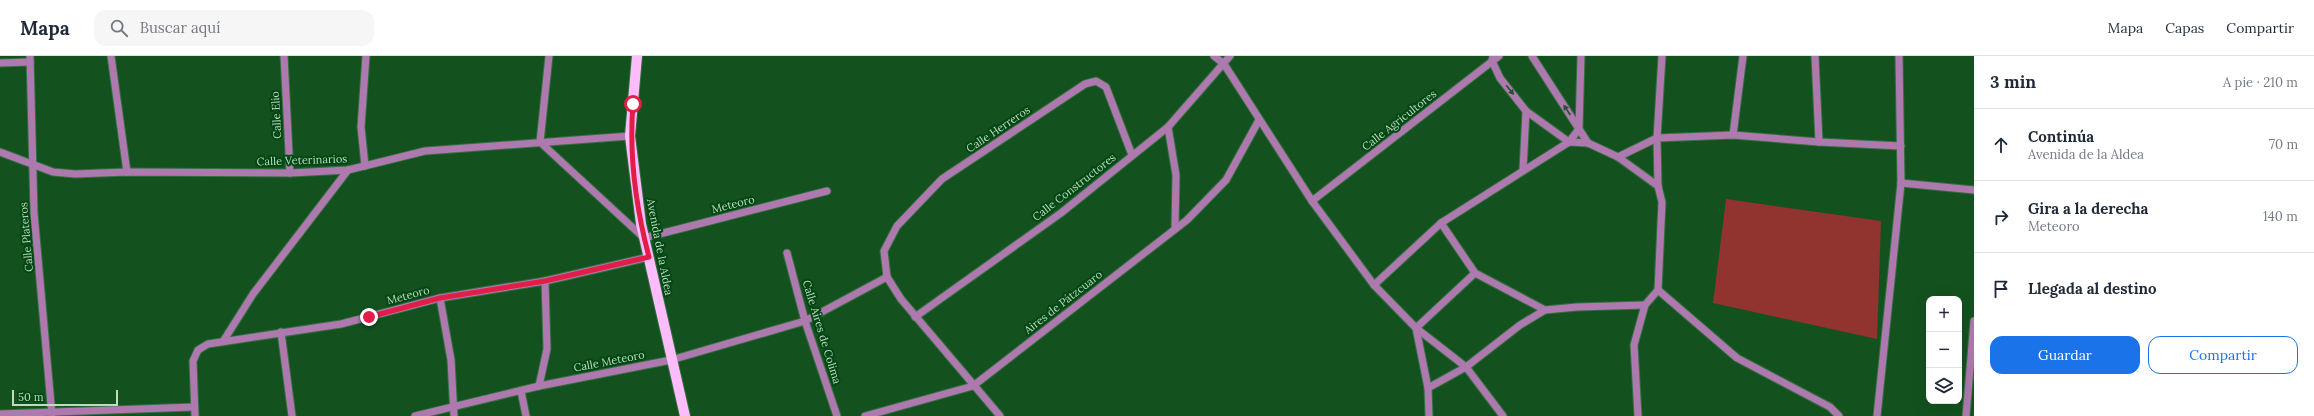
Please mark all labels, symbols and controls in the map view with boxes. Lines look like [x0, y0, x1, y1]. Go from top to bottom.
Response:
search box [94, 10, 374, 46]
text: Mapa [20, 16, 70, 40]
icon: search [108, 17, 130, 39]
text: Buscar aquí [140, 18, 220, 37]
text: Mapa [2108, 19, 2143, 37]
text: Capas [2165, 19, 2204, 37]
text: Compartir [2226, 19, 2294, 37]
text: 3 min [1990, 71, 2036, 93]
text: A pie · 210 m [2223, 74, 2298, 91]
one-way arrow [1505, 84, 1514, 95]
street label: Calle Agricultores [1359, 87, 1439, 153]
street label: Calle Elio [268, 91, 284, 139]
route start [624, 95, 642, 113]
street label: Calle Herreros [963, 102, 1033, 156]
one-way arrow [1563, 105, 1571, 115]
text: Continúa [2028, 127, 2094, 146]
icon: ahead [1990, 134, 2012, 156]
text: 70 m [2269, 136, 2298, 153]
text: Avenida de la Aldea [2028, 146, 2144, 163]
street label: Calle Constructores [1030, 150, 1118, 224]
street label: Calle Veterinarios [256, 151, 348, 169]
street label: Meteoro [710, 192, 756, 216]
street label: Avenida de la Aldea [644, 197, 676, 297]
text: Gira a la derecha [2028, 199, 2148, 218]
street label: Calle Plateros [16, 202, 36, 272]
icon: right [1990, 206, 2012, 228]
text: 140 m [2263, 208, 2298, 225]
text: Meteoro [2028, 218, 2080, 235]
street label: Aires de Pátzcuaro [1020, 267, 1105, 337]
street label: Calle Aires de Colima [800, 278, 845, 386]
icon: arrive [1990, 278, 2012, 300]
text: Llegada al destino [2028, 279, 2157, 298]
street label: Meteoro [385, 283, 431, 307]
map controls [1926, 296, 1962, 404]
button: + [1926, 296, 1962, 332]
route end [360, 308, 378, 326]
button: − [1926, 332, 1962, 368]
button: Guardar [1990, 336, 2140, 374]
button: Compartir [2148, 336, 2298, 374]
street label: Calle Meteoro [572, 347, 646, 375]
button: layers [1926, 368, 1962, 404]
scale bar [12, 388, 118, 407]
text: 50 m [18, 390, 44, 404]

